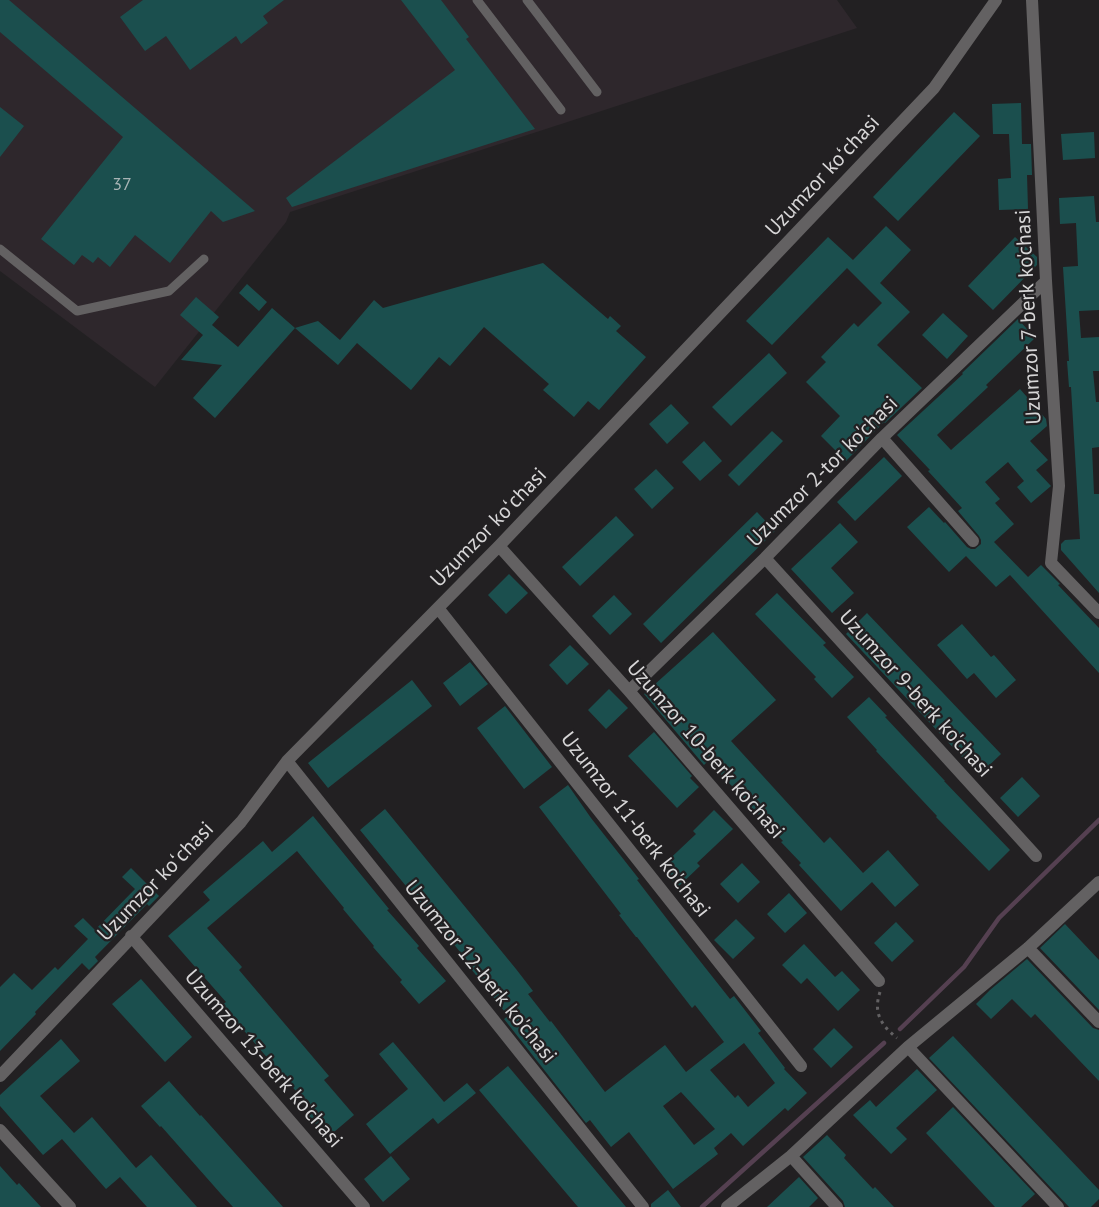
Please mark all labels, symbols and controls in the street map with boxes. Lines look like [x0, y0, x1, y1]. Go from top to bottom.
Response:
street label: Uzumzor koʻchasi [761, 110, 885, 242]
house number: 37 [112, 174, 132, 196]
street label: Uzumzor 7-berk ko'chasi [1011, 209, 1047, 425]
street label: Uzumzor 2-tor ko'chasi [742, 391, 904, 553]
street label: Uzumzor koʻchasi [426, 463, 552, 593]
street label: Uzumzor 9-berk ko'chasi [833, 605, 997, 783]
street label: Uzumzor 10-berk ko'chasi [621, 656, 789, 844]
street label: Uzumzor 11-berk ko'chasi [555, 727, 715, 923]
street label: Uzumzor koʻchasi [93, 817, 219, 947]
street label: Uzumzor 12-berk ko'chasi [398, 875, 562, 1069]
street label: Uzumzor 13-berk ko'chasi [179, 965, 347, 1153]

